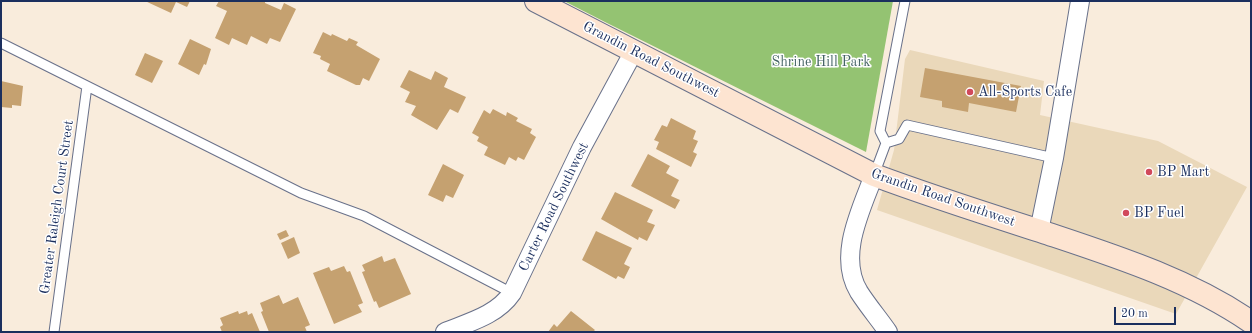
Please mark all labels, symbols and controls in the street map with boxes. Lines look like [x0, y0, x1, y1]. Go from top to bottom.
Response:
street label: Grandin Road Southwest [580, 18, 722, 102]
park label: Shrine Hill Park [772, 54, 870, 70]
place label: All-Sports Cafe [978, 84, 1072, 100]
marker: All-Sports Cafe [965, 87, 975, 97]
street label: Greater Raleigh Court Street [36, 119, 78, 295]
street label: Carter Road Southwest [515, 140, 593, 274]
place label: BP Mart [1157, 164, 1209, 180]
street label: Grandin Road Southwest [869, 165, 1017, 231]
marker: BP Mart [1144, 167, 1154, 177]
place label: BP Fuel [1134, 205, 1184, 221]
marker: BP Fuel [1121, 208, 1131, 218]
scale bar [1116, 299, 1178, 325]
text: 20 m [1121, 308, 1148, 320]

